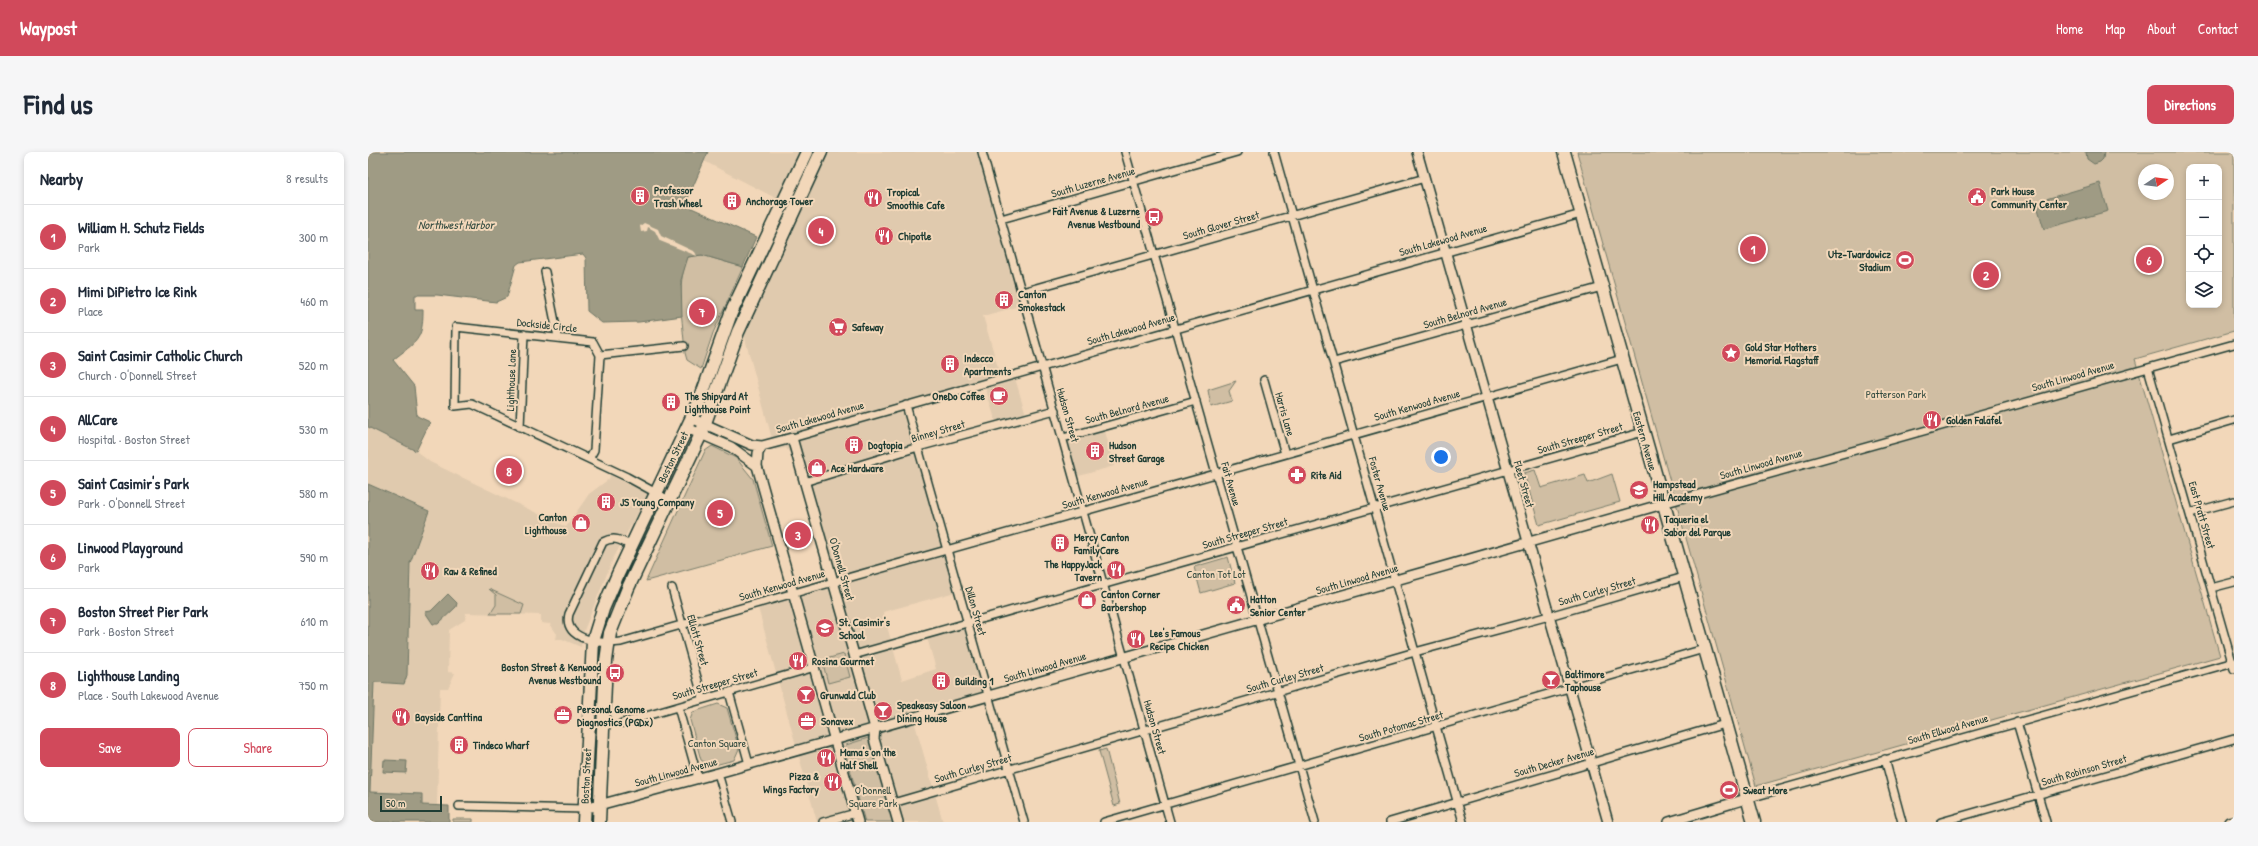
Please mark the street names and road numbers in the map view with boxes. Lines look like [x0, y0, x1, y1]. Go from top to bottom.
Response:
street label: South Luzerne Avenue [1050, 163, 1137, 201]
street label: South Glover Street [1181, 207, 1261, 243]
street label: South Lakewood Avenue [1397, 221, 1489, 259]
street label: South Belnord Avenue [1422, 294, 1509, 332]
street label: South Lakewood Avenue [1085, 310, 1177, 348]
street label: Dockside Circle [516, 315, 579, 335]
street label: Lighthouse Lane [503, 348, 519, 411]
street label: South Linwood Avenue [2030, 357, 2116, 394]
street label: Hudson Street [1054, 386, 1082, 444]
street label: South Kenwood Avenue [1372, 386, 1462, 424]
street label: Harris Lane [1272, 390, 1298, 438]
street label: South Belnord Avenue [1084, 391, 1171, 427]
street label: South Lakewood Avenue [774, 398, 866, 436]
street label: Eastern Avenue [1630, 410, 1660, 473]
street label: Binney Street [910, 417, 967, 445]
street label: South Streeper Street [1536, 419, 1624, 457]
street label: Boston Street [655, 429, 692, 485]
street label: South Linwood Avenue [1718, 445, 1804, 482]
street label: Foster Avenue [1365, 454, 1395, 513]
street label: Fleet Street [1510, 458, 1537, 509]
street label: Fait Avenue [1218, 459, 1244, 508]
street label: South Kenwood Avenue [1060, 474, 1150, 512]
street label: East Pratt Street [2186, 480, 2218, 550]
street label: South Streeper Street [1201, 514, 1289, 552]
street label: O'Donnell Street [826, 536, 858, 602]
street label: South Linwood Avenue [1314, 560, 1400, 597]
street label: South Kenwood Avenue [737, 566, 827, 604]
street label: South Curley Street [1557, 573, 1637, 609]
street label: Dillon Street [962, 585, 990, 637]
street label: Elliott Street [684, 613, 712, 667]
street label: South Linwood Avenue [1002, 648, 1088, 685]
street label: South Curley Street [1245, 660, 1325, 696]
street label: South Streeper Street [671, 665, 759, 703]
street label: Hudson Street [1141, 698, 1169, 756]
street label: South Potomac Street [1357, 707, 1445, 745]
street label: South Ellwood Avenue [1906, 711, 1990, 747]
street label: South Decker Avenue [1513, 744, 1596, 780]
street label: Boston Street [578, 748, 594, 804]
street label: South Curley Street [933, 750, 1013, 786]
street label: South Robinson Street [2040, 751, 2128, 789]
street label: South Linwood Avenue [633, 754, 719, 790]

